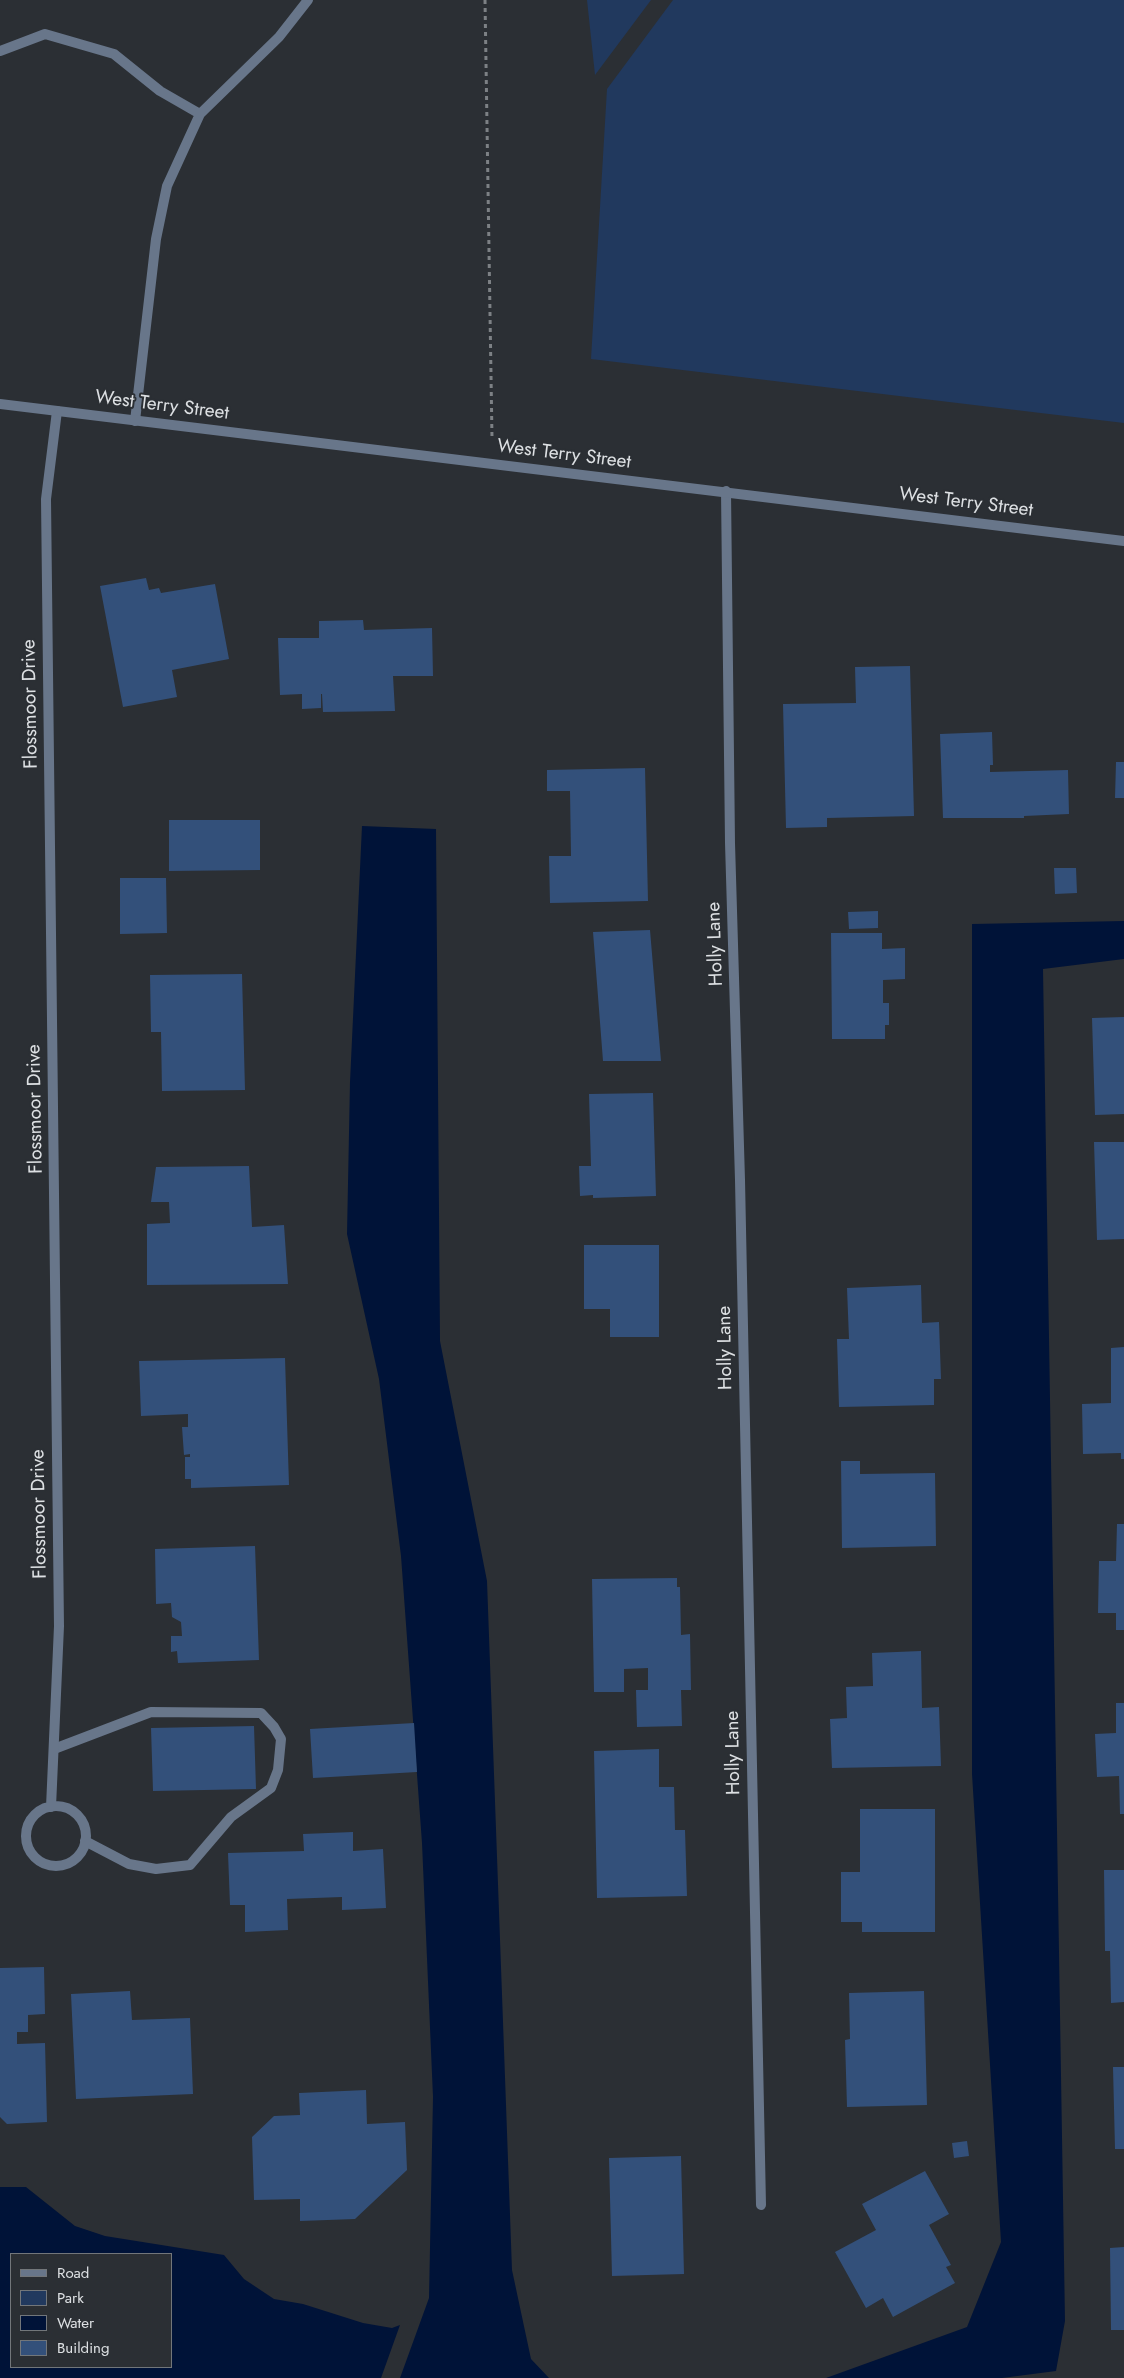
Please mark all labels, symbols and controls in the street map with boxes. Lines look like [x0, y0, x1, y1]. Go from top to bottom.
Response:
street label: West Terry Street [94, 386, 230, 426]
street label: West Terry Street [496, 435, 632, 475]
street label: West Terry Street [898, 483, 1034, 523]
street label: Flossmoor Drive [18, 639, 44, 769]
street label: Holly Lane [703, 902, 729, 986]
street label: Flossmoor Drive [23, 1044, 49, 1174]
street label: Holly Lane [714, 1306, 738, 1390]
street label: Flossmoor Drive [27, 1449, 53, 1579]
street label: Holly Lane [722, 1711, 746, 1795]
legend [10, 2253, 172, 2368]
text: Road [57, 2262, 89, 2284]
text: Park [57, 2287, 84, 2309]
text: Water [57, 2312, 94, 2334]
text: Building [57, 2337, 109, 2359]

